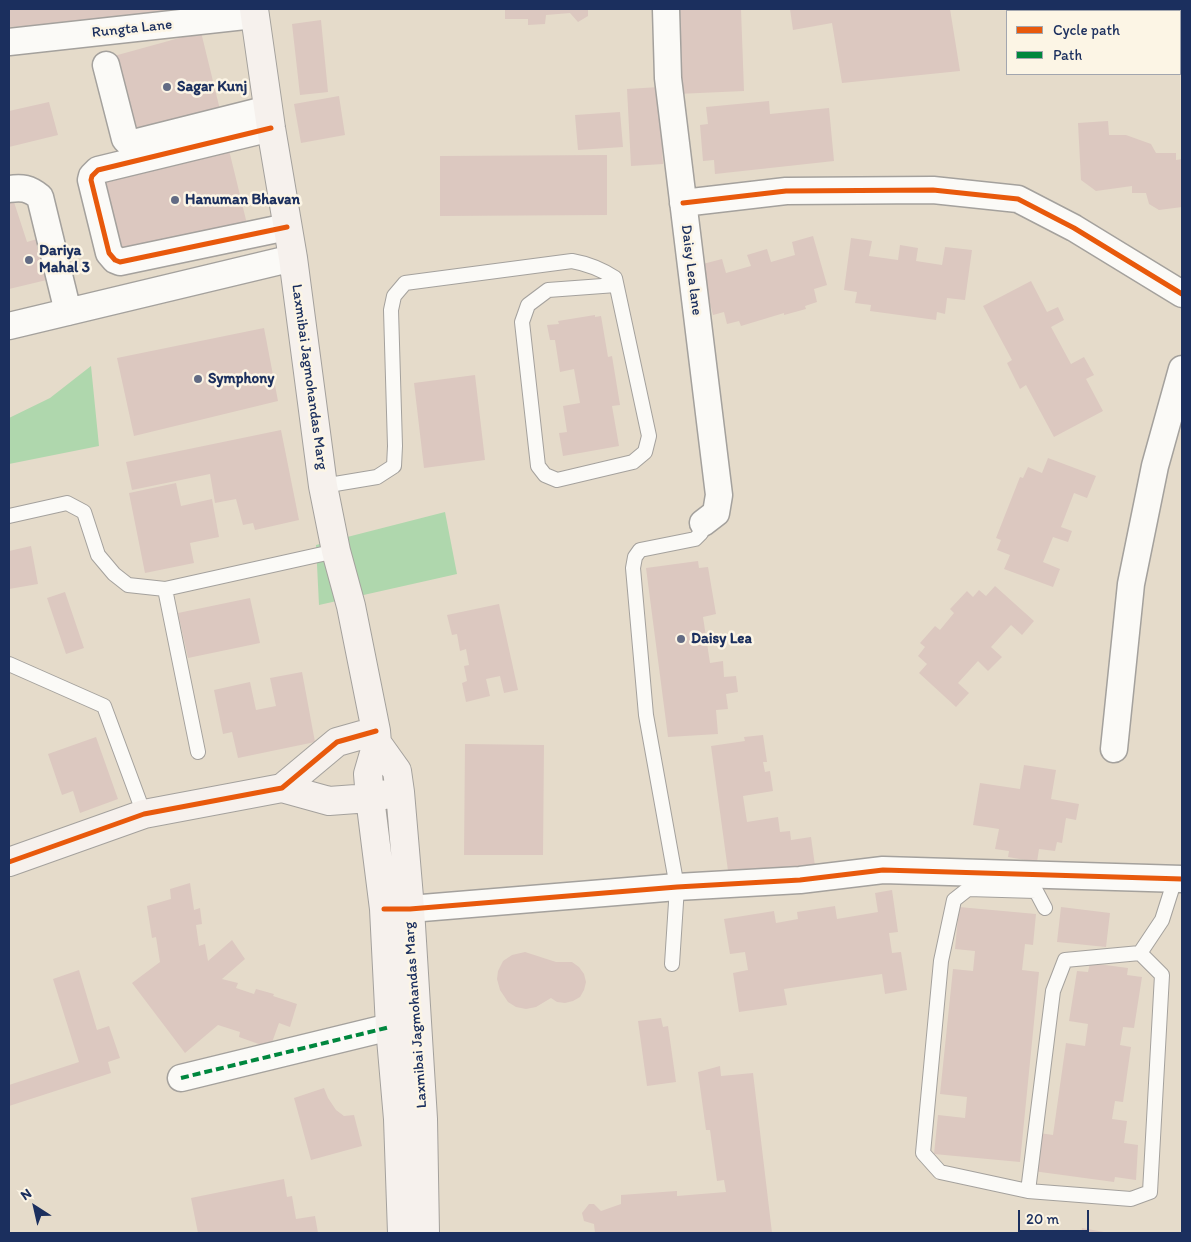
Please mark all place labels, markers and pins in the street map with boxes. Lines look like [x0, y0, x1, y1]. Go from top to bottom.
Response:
place label: Sagar Kunj [177, 78, 247, 96]
marker: Sagar Kunj [161, 81, 173, 93]
place label: Hanuman Bhavan [185, 191, 300, 209]
marker: Hanuman Bhavan [169, 194, 181, 206]
place label: Dariya Mahal 3 [39, 242, 90, 277]
marker: Dariya Mahal 3 [23, 254, 35, 266]
place label: Symphony [208, 370, 274, 388]
marker: Symphony [192, 373, 204, 385]
place label: Daisy Lea [691, 630, 752, 648]
marker: Daisy Lea [675, 633, 687, 645]

